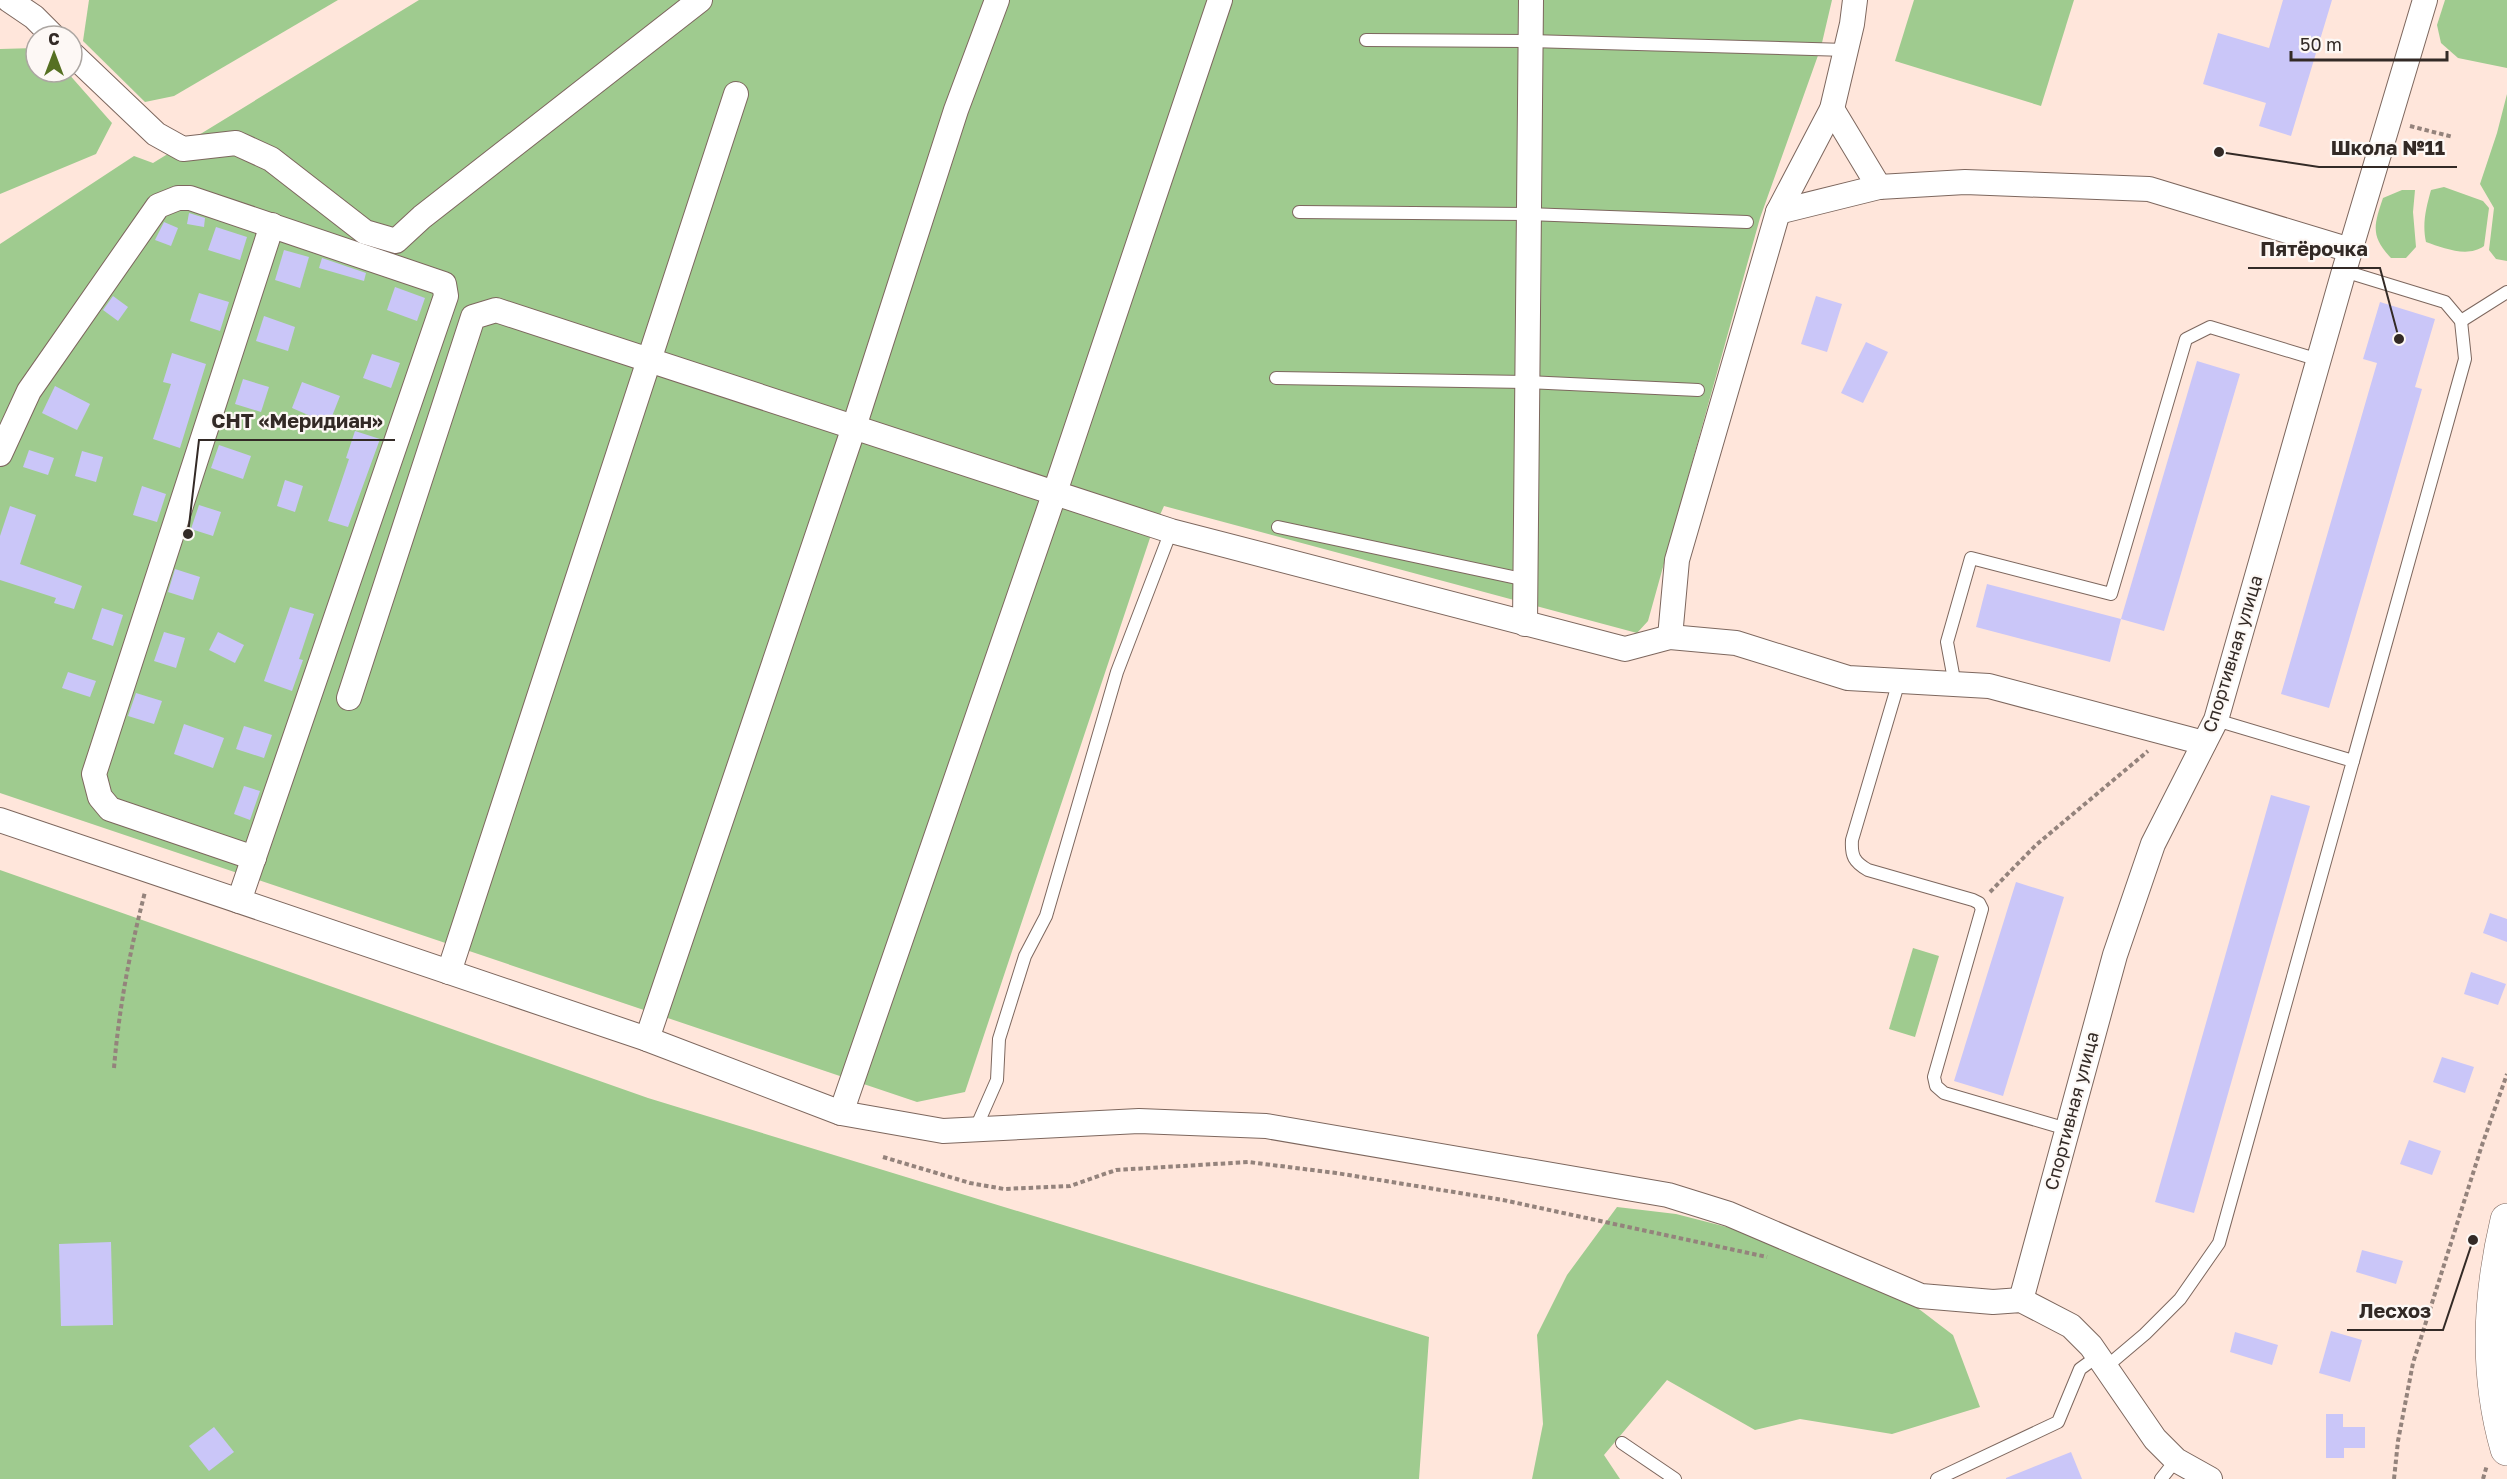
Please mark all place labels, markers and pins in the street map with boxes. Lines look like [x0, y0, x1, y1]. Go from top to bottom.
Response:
callout: Школа №11 [2319, 129, 2457, 167]
callout: Пятёрочка [2248, 230, 2380, 268]
callout: СНТ «Меридиан» [199, 402, 395, 440]
callout: Лесхоз [2347, 1292, 2443, 1330]

